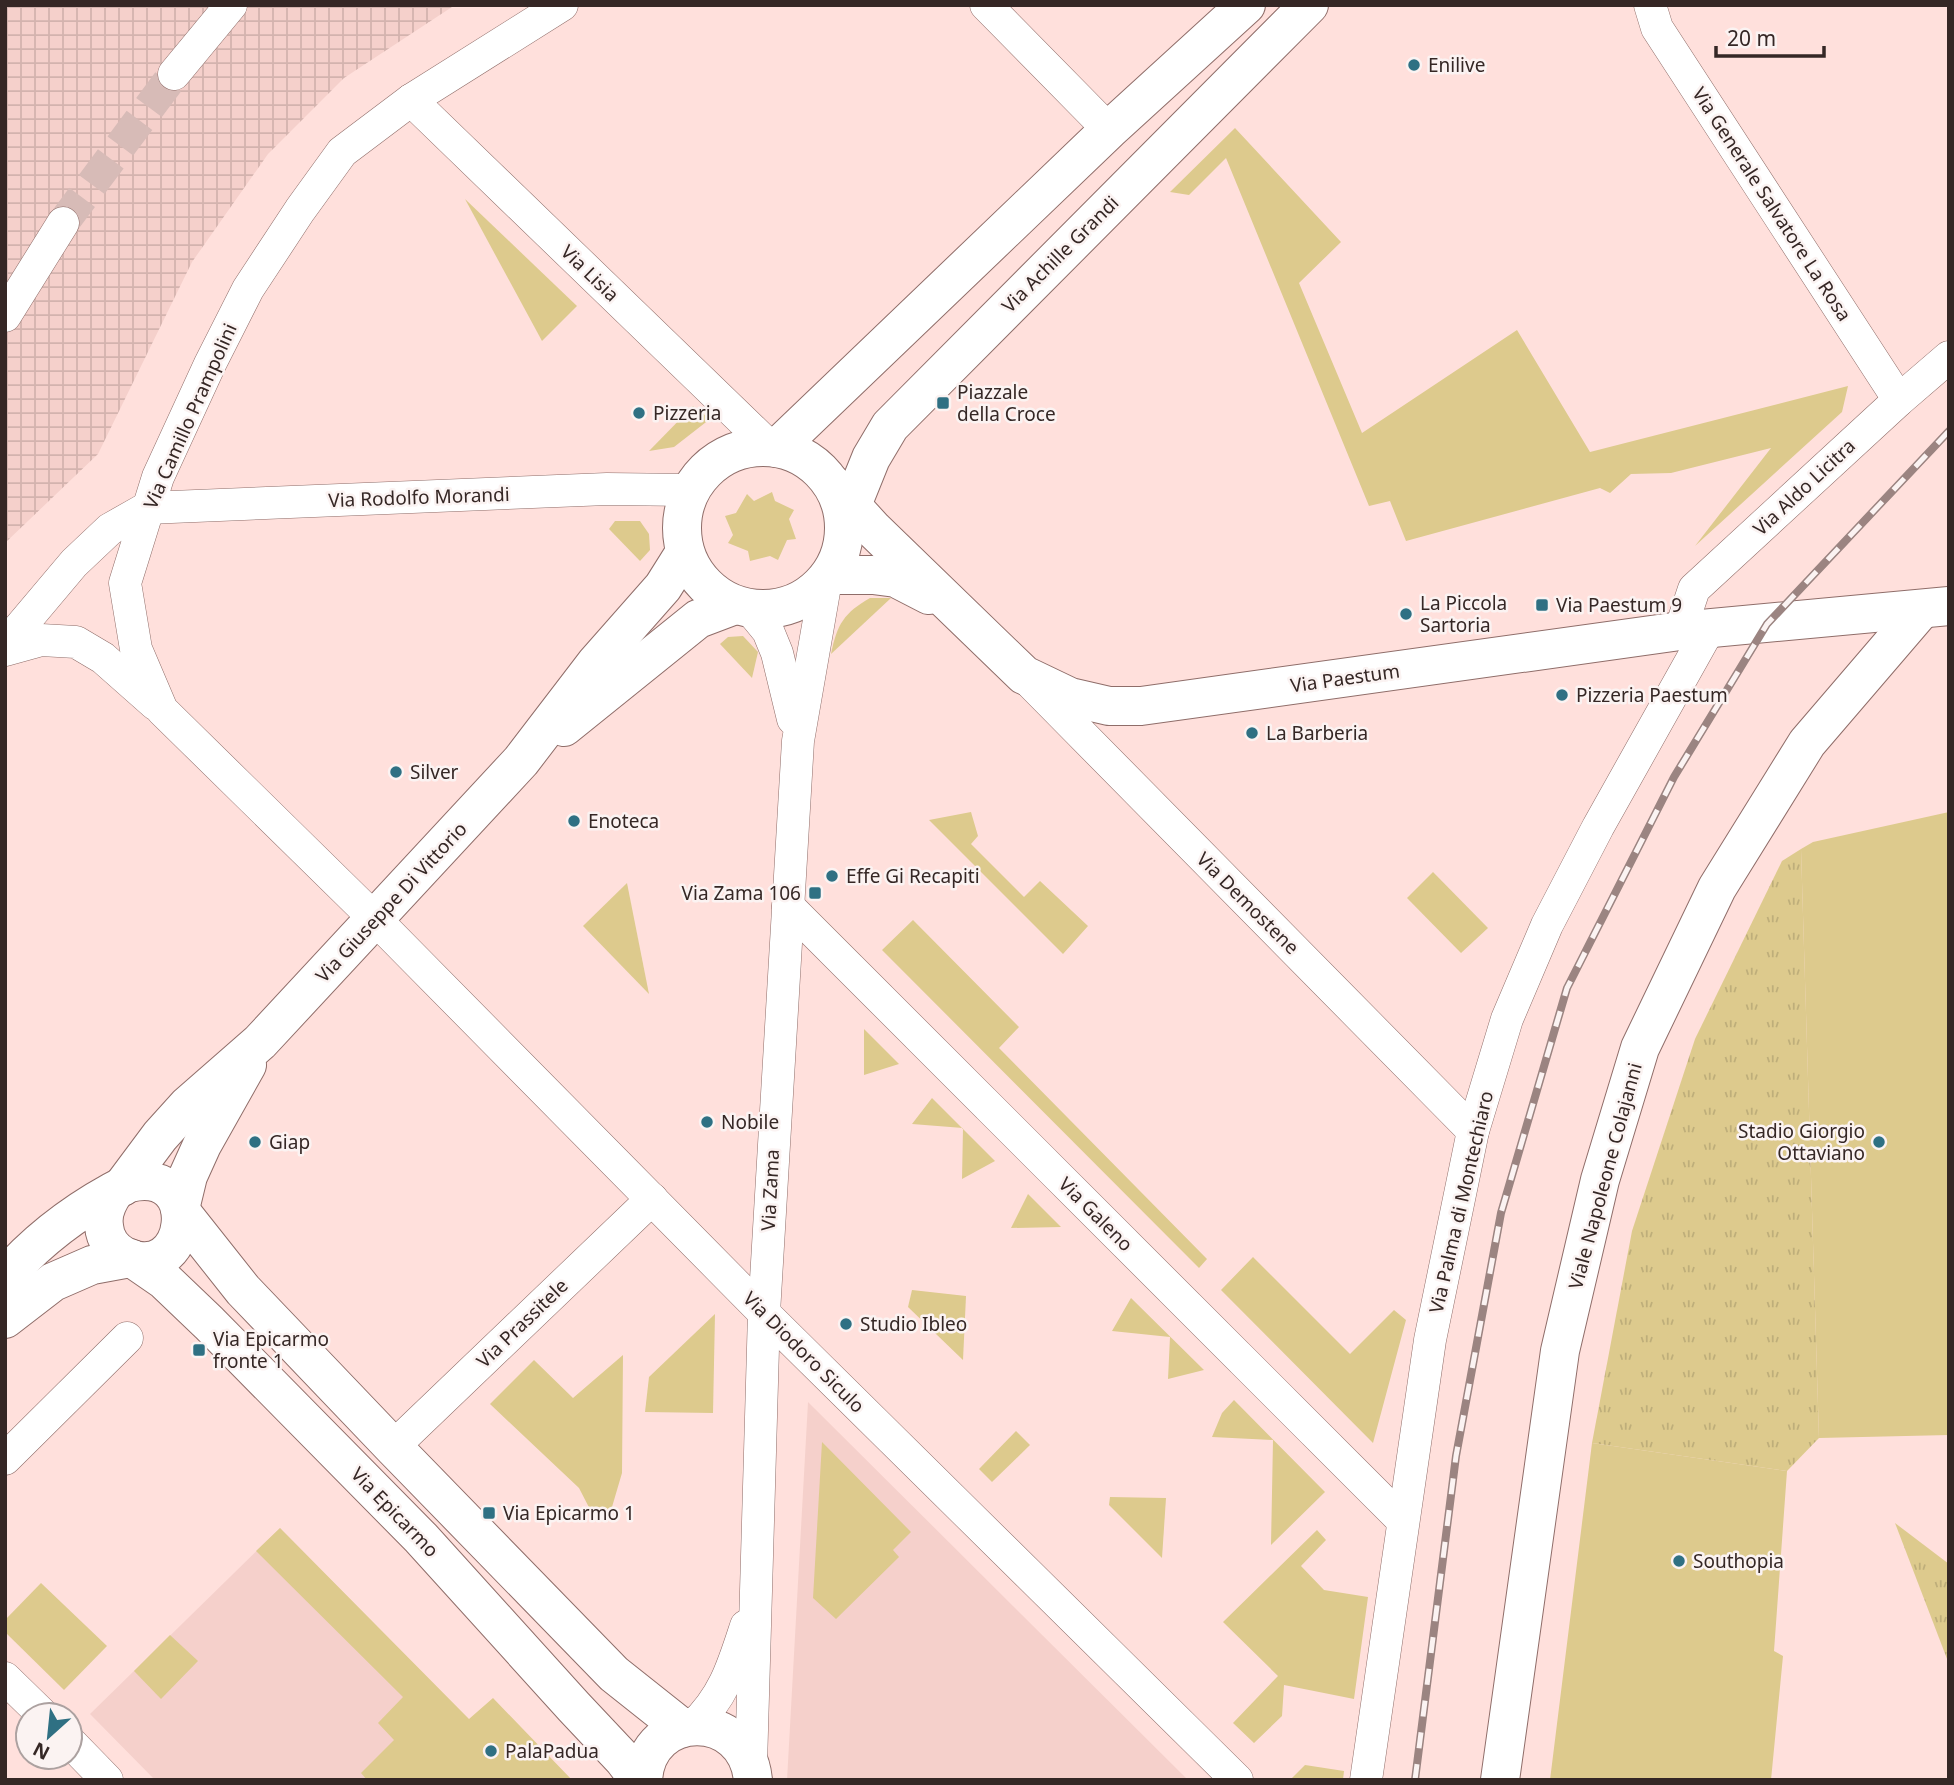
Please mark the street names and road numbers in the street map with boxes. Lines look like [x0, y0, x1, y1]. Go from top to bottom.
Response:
street label: Via Generale Salvatore La Rosa [1686, 82, 1858, 326]
street label: Via Achille Grandi [996, 190, 1124, 318]
street label: Via Lisia [555, 239, 625, 307]
street label: Via Camillo Prampolini [137, 319, 243, 513]
street label: Via Aldo Licitra [1747, 433, 1861, 541]
street label: Via Rodolfo Morandi [328, 481, 510, 513]
street label: Via Paestum [1289, 657, 1401, 699]
street label: Via Giuseppe Di Vittorio [310, 816, 472, 988]
street label: Via Demostene [1191, 846, 1305, 960]
street label: Viale Napoleone Colajanni [1562, 1060, 1648, 1292]
street label: Via Palma di Montechiaro [1423, 1088, 1499, 1316]
street label: Via Zama [755, 1148, 785, 1232]
street label: Via Galeno [1053, 1171, 1139, 1257]
street label: Via Prassitele [471, 1273, 573, 1373]
street label: Via Diodoro Siculo [738, 1286, 870, 1418]
street label: Via Epicarmo [345, 1461, 445, 1563]

